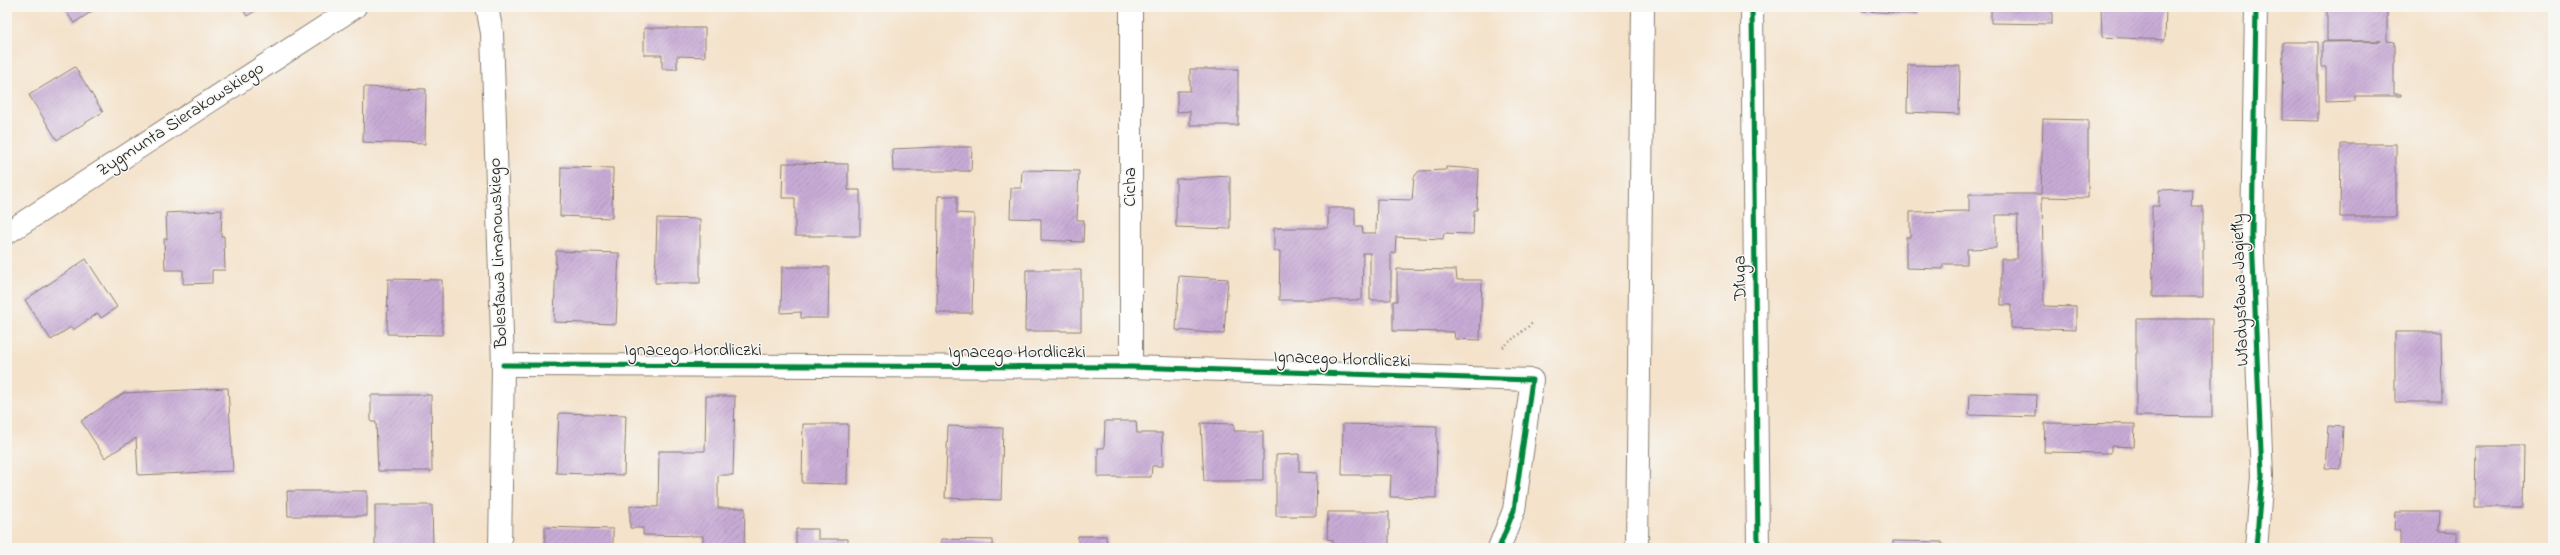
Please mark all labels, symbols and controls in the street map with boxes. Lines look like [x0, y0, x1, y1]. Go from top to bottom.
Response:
street label: Zygmunta Sierakowskiego [92, 56, 270, 185]
street label: Bolesława Limanowskiego [483, 157, 516, 350]
street label: Cicha [1118, 167, 1144, 207]
street label: Władysława Jagiełły [2225, 213, 2258, 367]
street label: Długa [1728, 255, 1755, 302]
street label: Ignacego Hordliczki [624, 338, 762, 365]
street label: Ignacego Hordliczki [948, 340, 1086, 367]
street label: Ignacego Hordliczki [1273, 345, 1411, 376]

